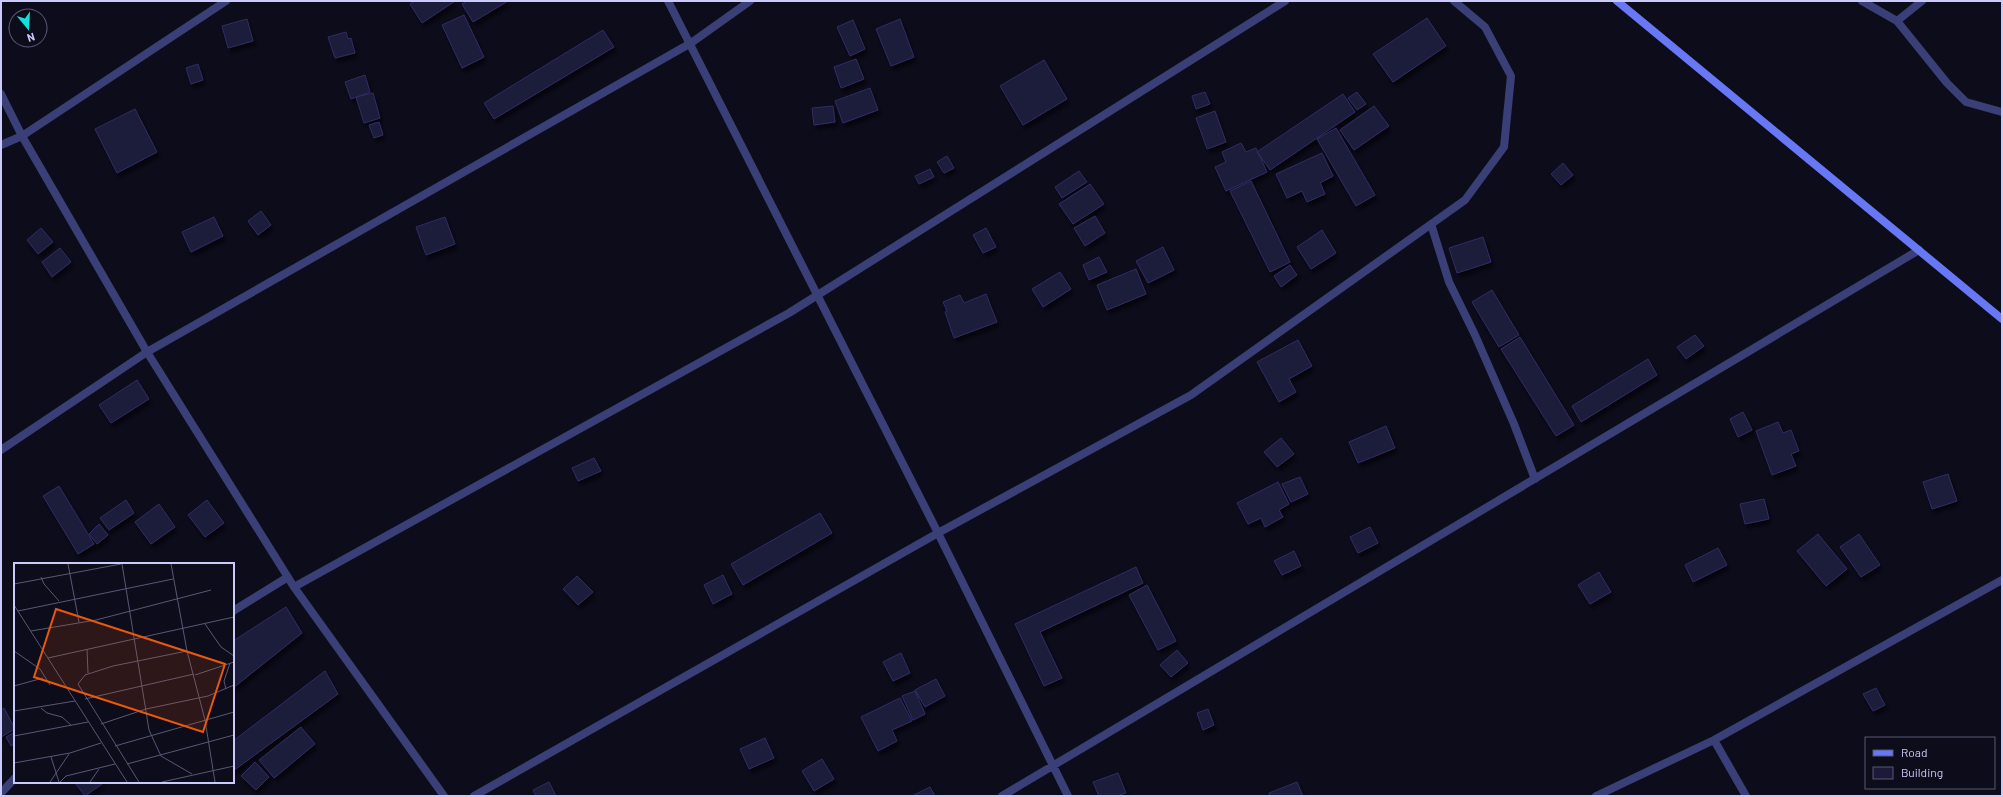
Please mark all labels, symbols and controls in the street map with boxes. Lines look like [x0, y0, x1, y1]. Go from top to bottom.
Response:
north arrow [8, 8, 48, 48]
text: N [26, 31, 37, 45]
inset map [14, 563, 234, 783]
legend [1865, 737, 1995, 789]
text: Road [1901, 745, 1928, 759]
text: Building [1901, 765, 1943, 779]

